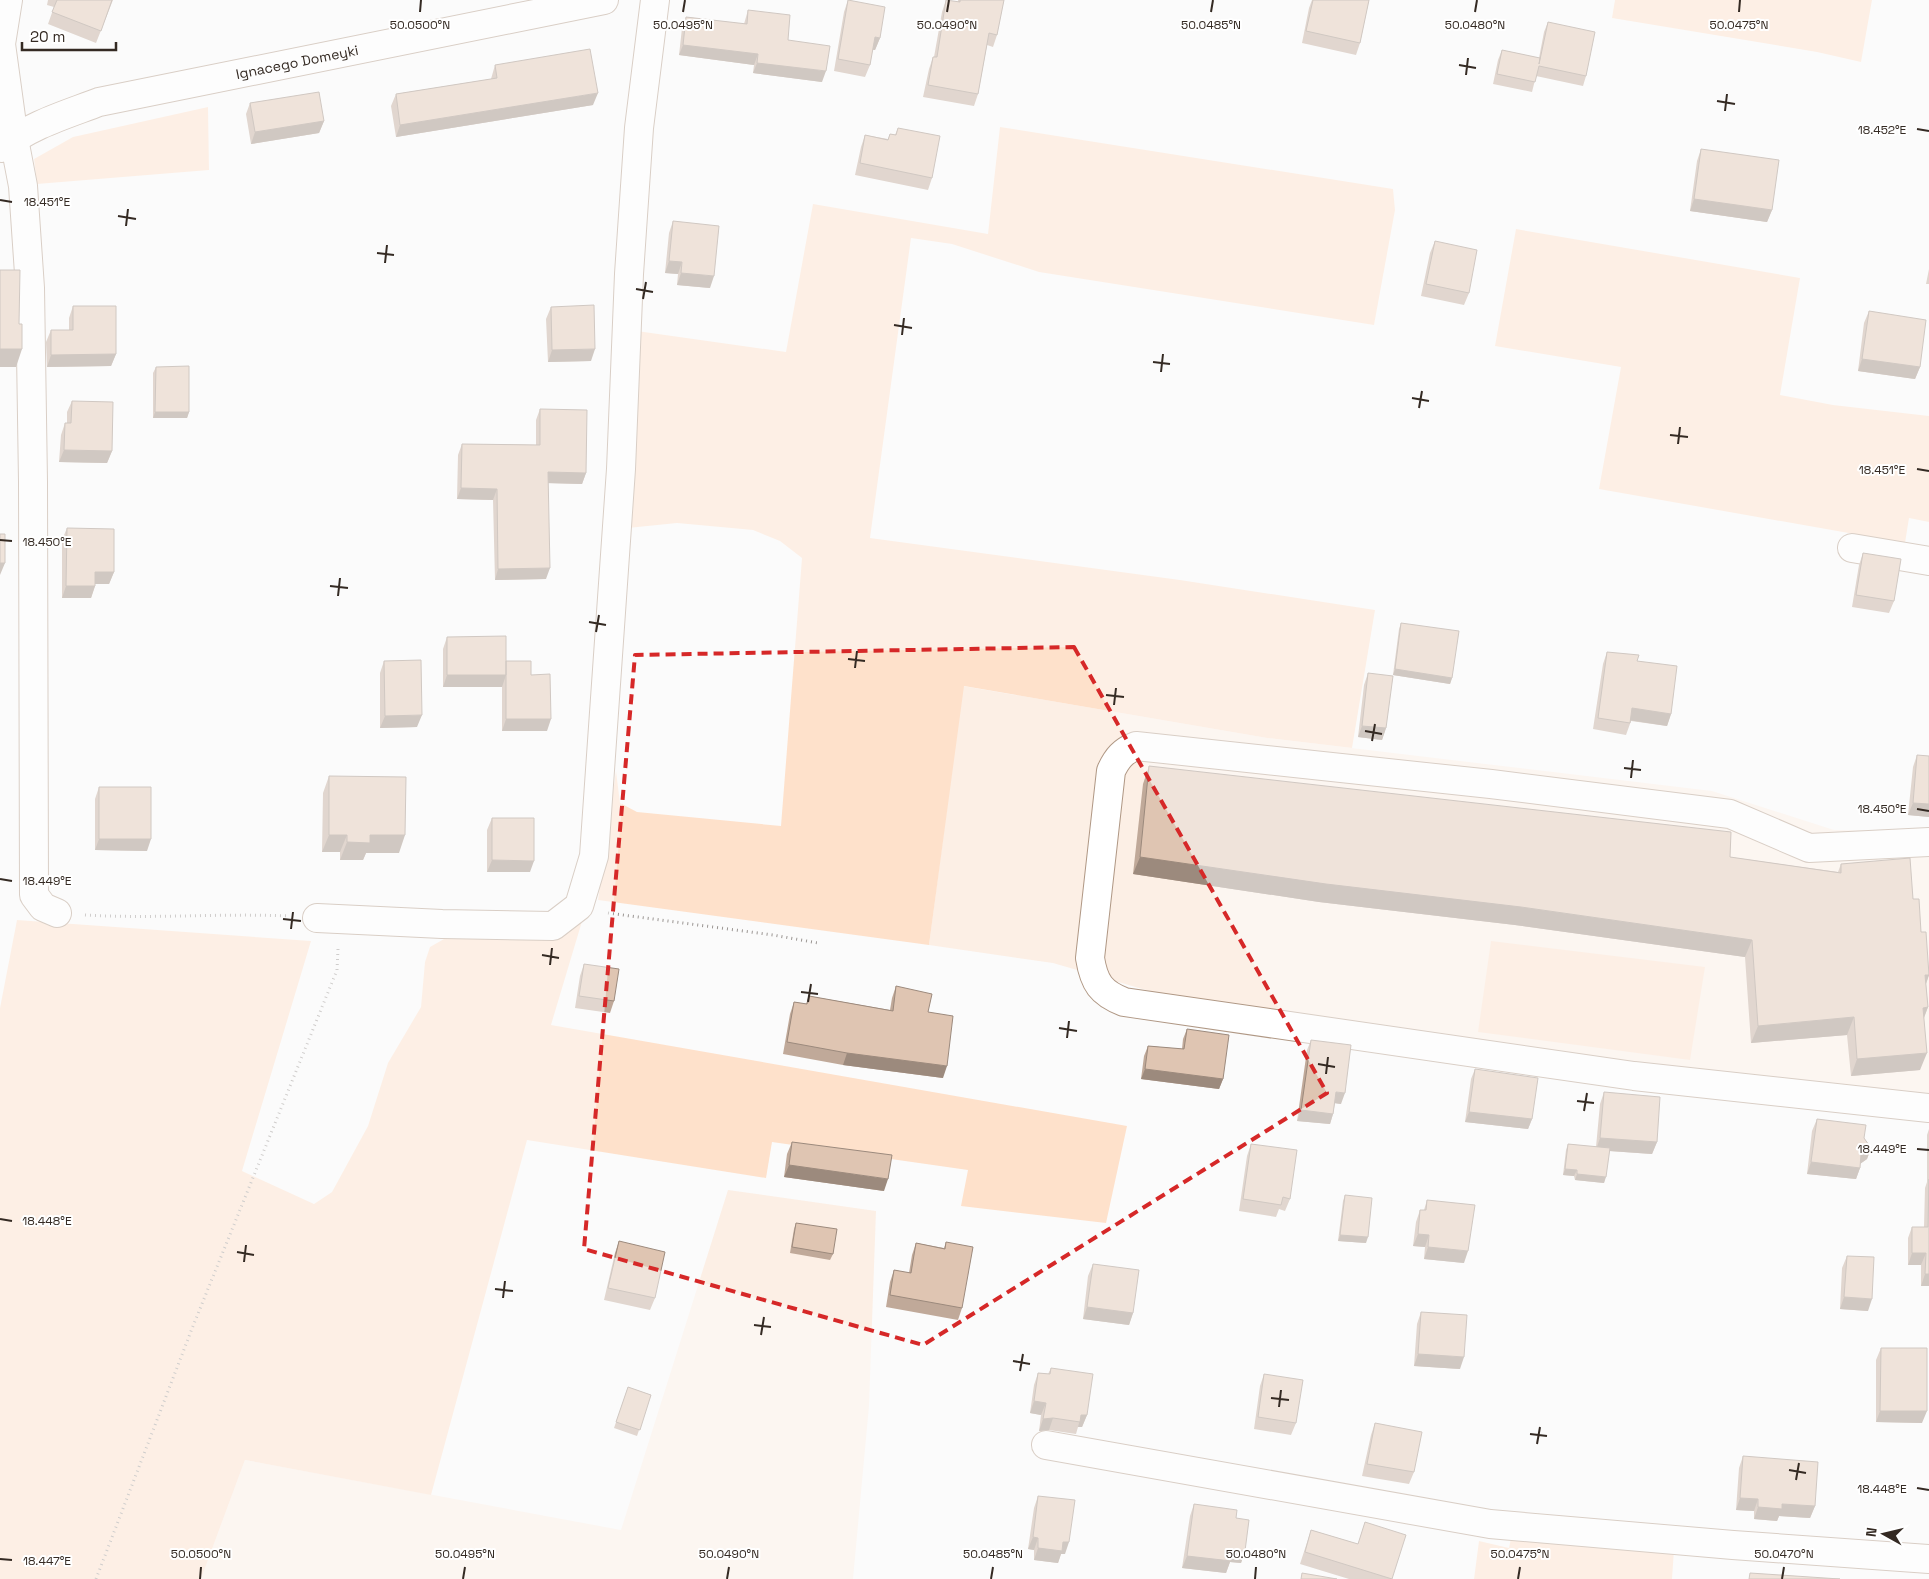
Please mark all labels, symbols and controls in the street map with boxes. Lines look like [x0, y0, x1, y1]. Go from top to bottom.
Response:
text: 50.0500°N [390, 17, 450, 33]
text: 50.0495°N [653, 17, 713, 33]
text: 50.0490°N [917, 17, 977, 33]
text: 50.0485°N [1181, 17, 1241, 33]
text: 50.0480°N [1445, 17, 1505, 33]
text: 50.0475°N [1710, 17, 1768, 33]
scale bar [22, 20, 116, 52]
text: 20 m [30, 27, 65, 46]
street label: Ignacego Domeyki [234, 41, 360, 83]
text: 18.452°E [1858, 122, 1907, 138]
text: 18.451°E [24, 194, 70, 210]
text: 18.451°E [1859, 462, 1905, 478]
text: 18.450°E [22, 534, 72, 550]
text: 18.450°E [1857, 801, 1907, 817]
text: 18.449°E [22, 873, 72, 889]
text: 18.449°E [1857, 1141, 1907, 1157]
text: 18.448°E [22, 1213, 72, 1229]
text: 18.448°E [1857, 1481, 1907, 1497]
north arrow [1859, 1509, 1909, 1559]
text: N [1862, 1526, 1881, 1538]
text: 50.0500°N [171, 1546, 231, 1562]
text: 50.0495°N [435, 1546, 495, 1562]
text: 50.0490°N [699, 1546, 759, 1562]
text: 50.0485°N [963, 1546, 1023, 1562]
text: 50.0480°N [1226, 1546, 1286, 1562]
text: 50.0475°N [1491, 1546, 1549, 1562]
text: 50.0470°N [1754, 1546, 1814, 1562]
text: 18.447°E [23, 1553, 71, 1569]

